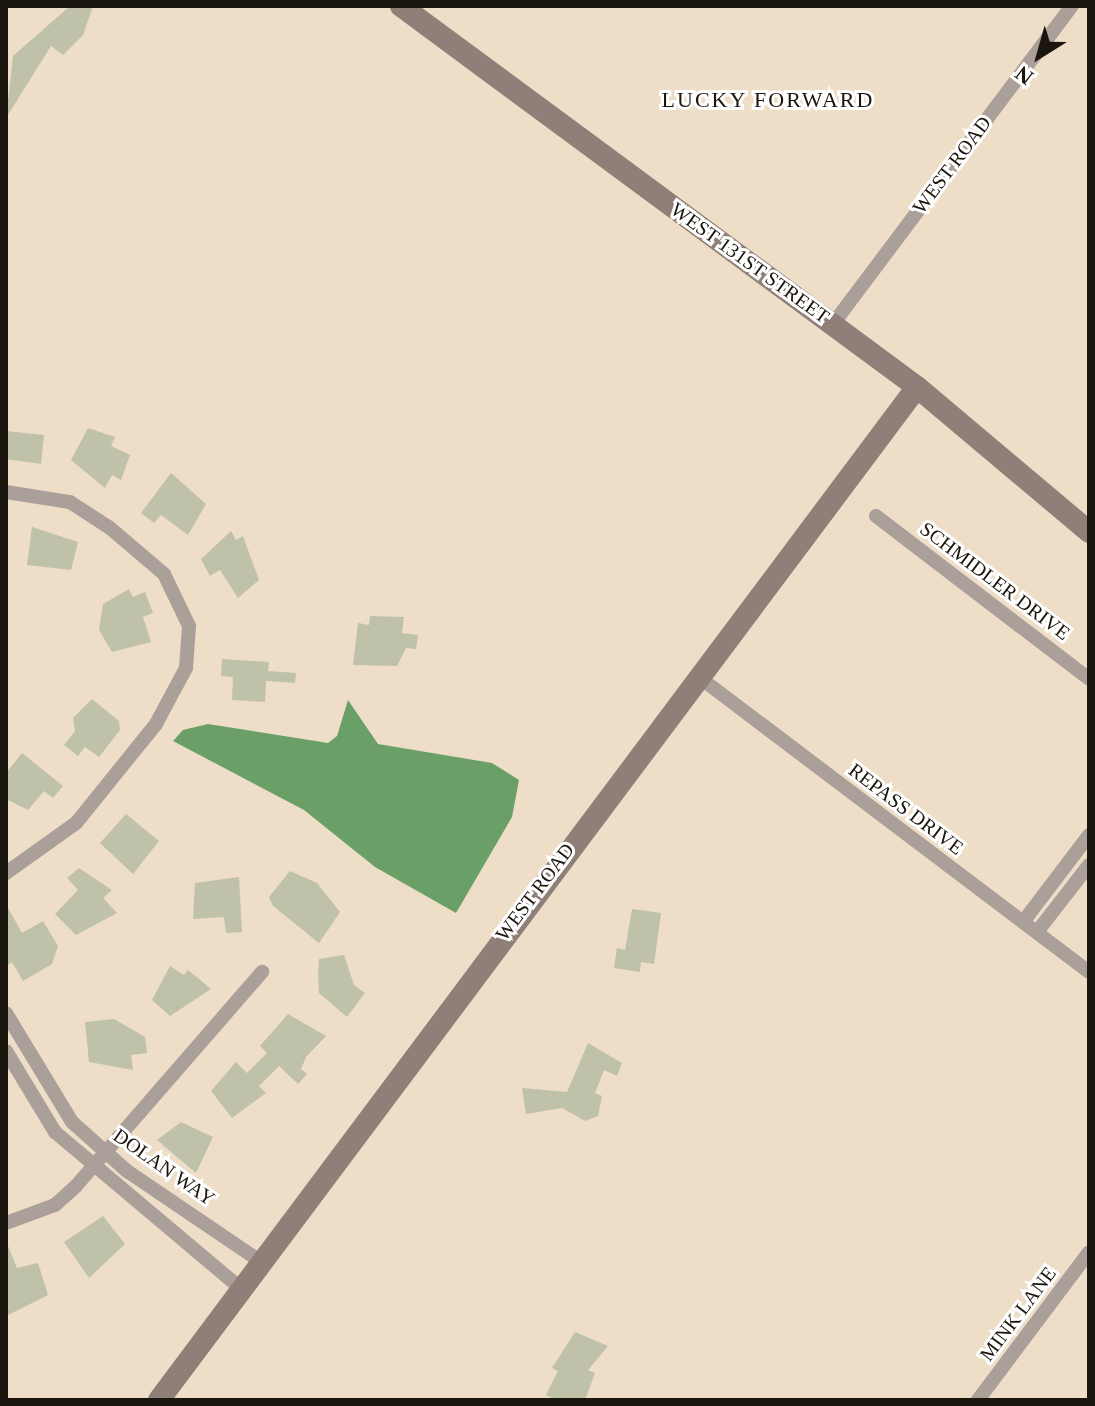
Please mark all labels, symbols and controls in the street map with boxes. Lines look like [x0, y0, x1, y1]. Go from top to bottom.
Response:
north arrow [999, 16, 1079, 96]
text: N [1010, 61, 1038, 90]
district label: LUCKY FORWARD [661, 87, 875, 113]
street label: WEST ROAD [907, 111, 997, 219]
street label: WEST 131ST STREET [666, 197, 834, 329]
street label: SCHMIDLER DRIVE [915, 517, 1075, 645]
street label: REPASS DRIVE [844, 758, 968, 860]
street label: WEST ROAD [490, 838, 580, 946]
street label: DOLAN WAY [108, 1123, 220, 1211]
street label: MINK LANE [975, 1262, 1061, 1366]

